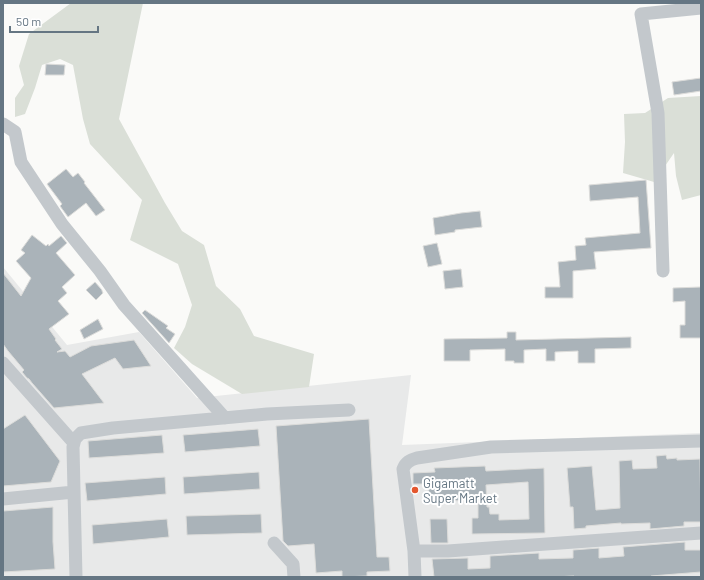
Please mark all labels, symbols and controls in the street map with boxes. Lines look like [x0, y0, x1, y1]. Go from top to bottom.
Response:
scale bar [10, 8, 98, 34]
text: 50 m [16, 14, 41, 28]
place label: Gigamatt Super Market [423, 475, 497, 506]
marker: Gigamatt Super Market [410, 485, 420, 495]

